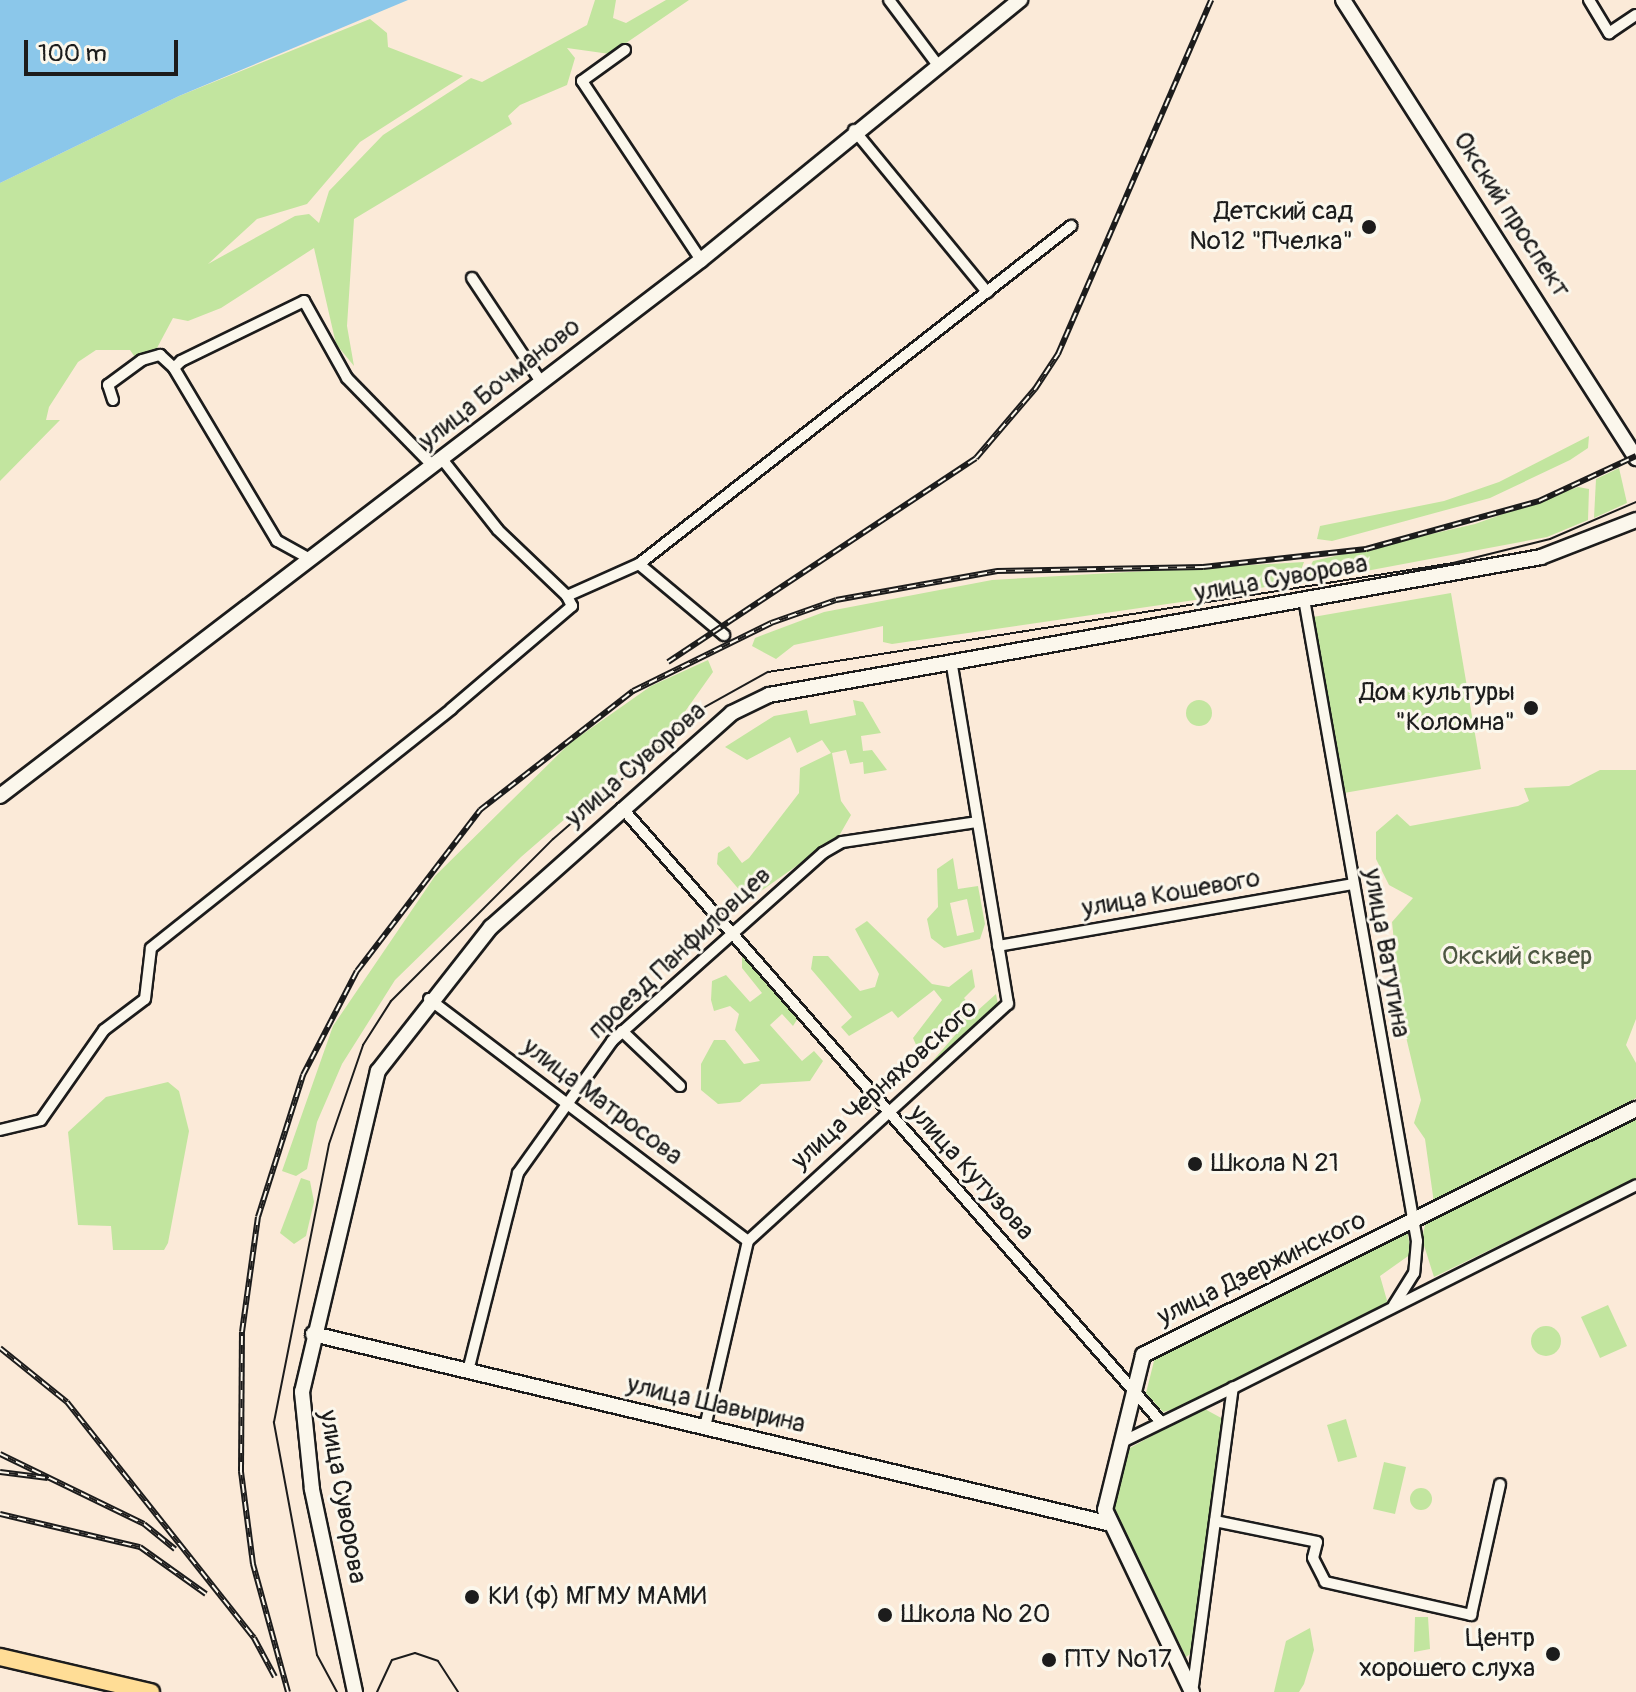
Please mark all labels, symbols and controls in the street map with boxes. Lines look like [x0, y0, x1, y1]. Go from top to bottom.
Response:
scale bar [28, 24, 182, 74]
text: 100 m [38, 39, 107, 68]
street label: Окский проспект [1446, 126, 1576, 304]
place label: Детский сад №12 "Пчелка" [1189, 196, 1353, 258]
marker: Детский сад №12 "Пчелка" [1360, 218, 1378, 236]
street label: улица Бочманово [413, 311, 587, 457]
street label: улица Суворова [1192, 548, 1370, 610]
place label: Дом культуры "Коломна" [1359, 677, 1515, 738]
street label: улица Суворова [560, 696, 712, 834]
marker: Дом культуры "Коломна" [1522, 699, 1540, 717]
street label: проезд Панфиловцев [582, 860, 778, 1046]
street label: улица Кошевого [1080, 863, 1262, 925]
street label: улица Ватутина [1356, 866, 1416, 1040]
park label: Окский сквер [1442, 941, 1592, 973]
street label: улица Черняховского [786, 993, 984, 1177]
street label: улица Матросова [516, 1032, 688, 1172]
street label: улица Кутузова [902, 1099, 1040, 1247]
place label: Школа N 21 [1211, 1148, 1339, 1180]
marker: Школа N 21 [1186, 1155, 1204, 1173]
street label: улица Дзержинского [1153, 1205, 1371, 1333]
street label: улица Шавырина [624, 1369, 808, 1441]
street label: улица Суворова [311, 1408, 373, 1586]
place label: КИ (ф) МГМУ МАМИ [488, 1581, 707, 1613]
marker: КИ (ф) МГМУ МАМИ [463, 1588, 481, 1606]
place label: Школа № 20 [901, 1599, 1051, 1631]
marker: Школа № 20 [876, 1606, 894, 1624]
place label: Центр хорошего слуха [1359, 1623, 1535, 1684]
marker: Центр хорошего слуха [1542, 1643, 1564, 1665]
place label: ПТУ №17 [1065, 1644, 1172, 1676]
marker: ПТУ №17 [1040, 1651, 1058, 1669]

